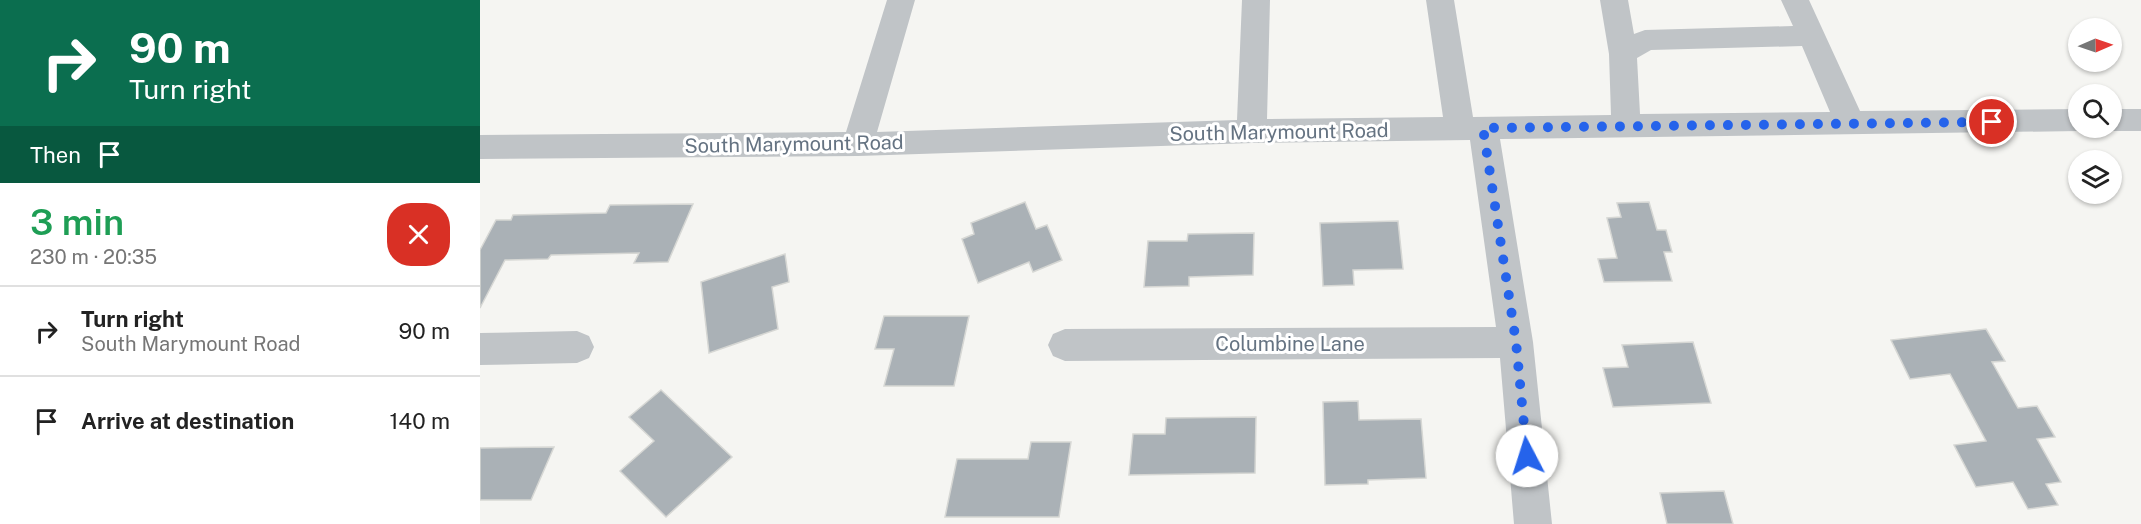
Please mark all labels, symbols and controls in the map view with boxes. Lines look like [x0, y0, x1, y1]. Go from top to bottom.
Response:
north arrow [2068, 18, 2122, 72]
map controls [2068, 18, 2122, 204]
text: 90 m [129, 23, 231, 72]
icon: right [30, 24, 108, 102]
text: Turn right [129, 73, 252, 105]
button: search [2068, 84, 2122, 138]
pin [1966, 96, 2017, 147]
icon: arrive [1975, 105, 2008, 138]
street label: South Marymount Road [1169, 118, 1389, 146]
street label: South Marymount Road [684, 130, 904, 158]
icon: arrive [93, 138, 126, 171]
text: Then [30, 142, 81, 168]
button: layers [2068, 150, 2122, 204]
text: 3 min [30, 201, 124, 243]
button: close [387, 203, 450, 266]
text: 230 m · 20:35 [30, 245, 157, 269]
text: Turn right [81, 306, 184, 332]
icon: right [30, 315, 63, 348]
text: 90 m [399, 318, 450, 344]
text: South Marymount Road [81, 332, 300, 356]
street label: Columbine Lane [1215, 332, 1365, 356]
icon: arrive [30, 405, 63, 438]
text: Arrive at destination [81, 408, 294, 434]
text: 140 m [389, 408, 450, 434]
position arrow [1495, 424, 1559, 488]

